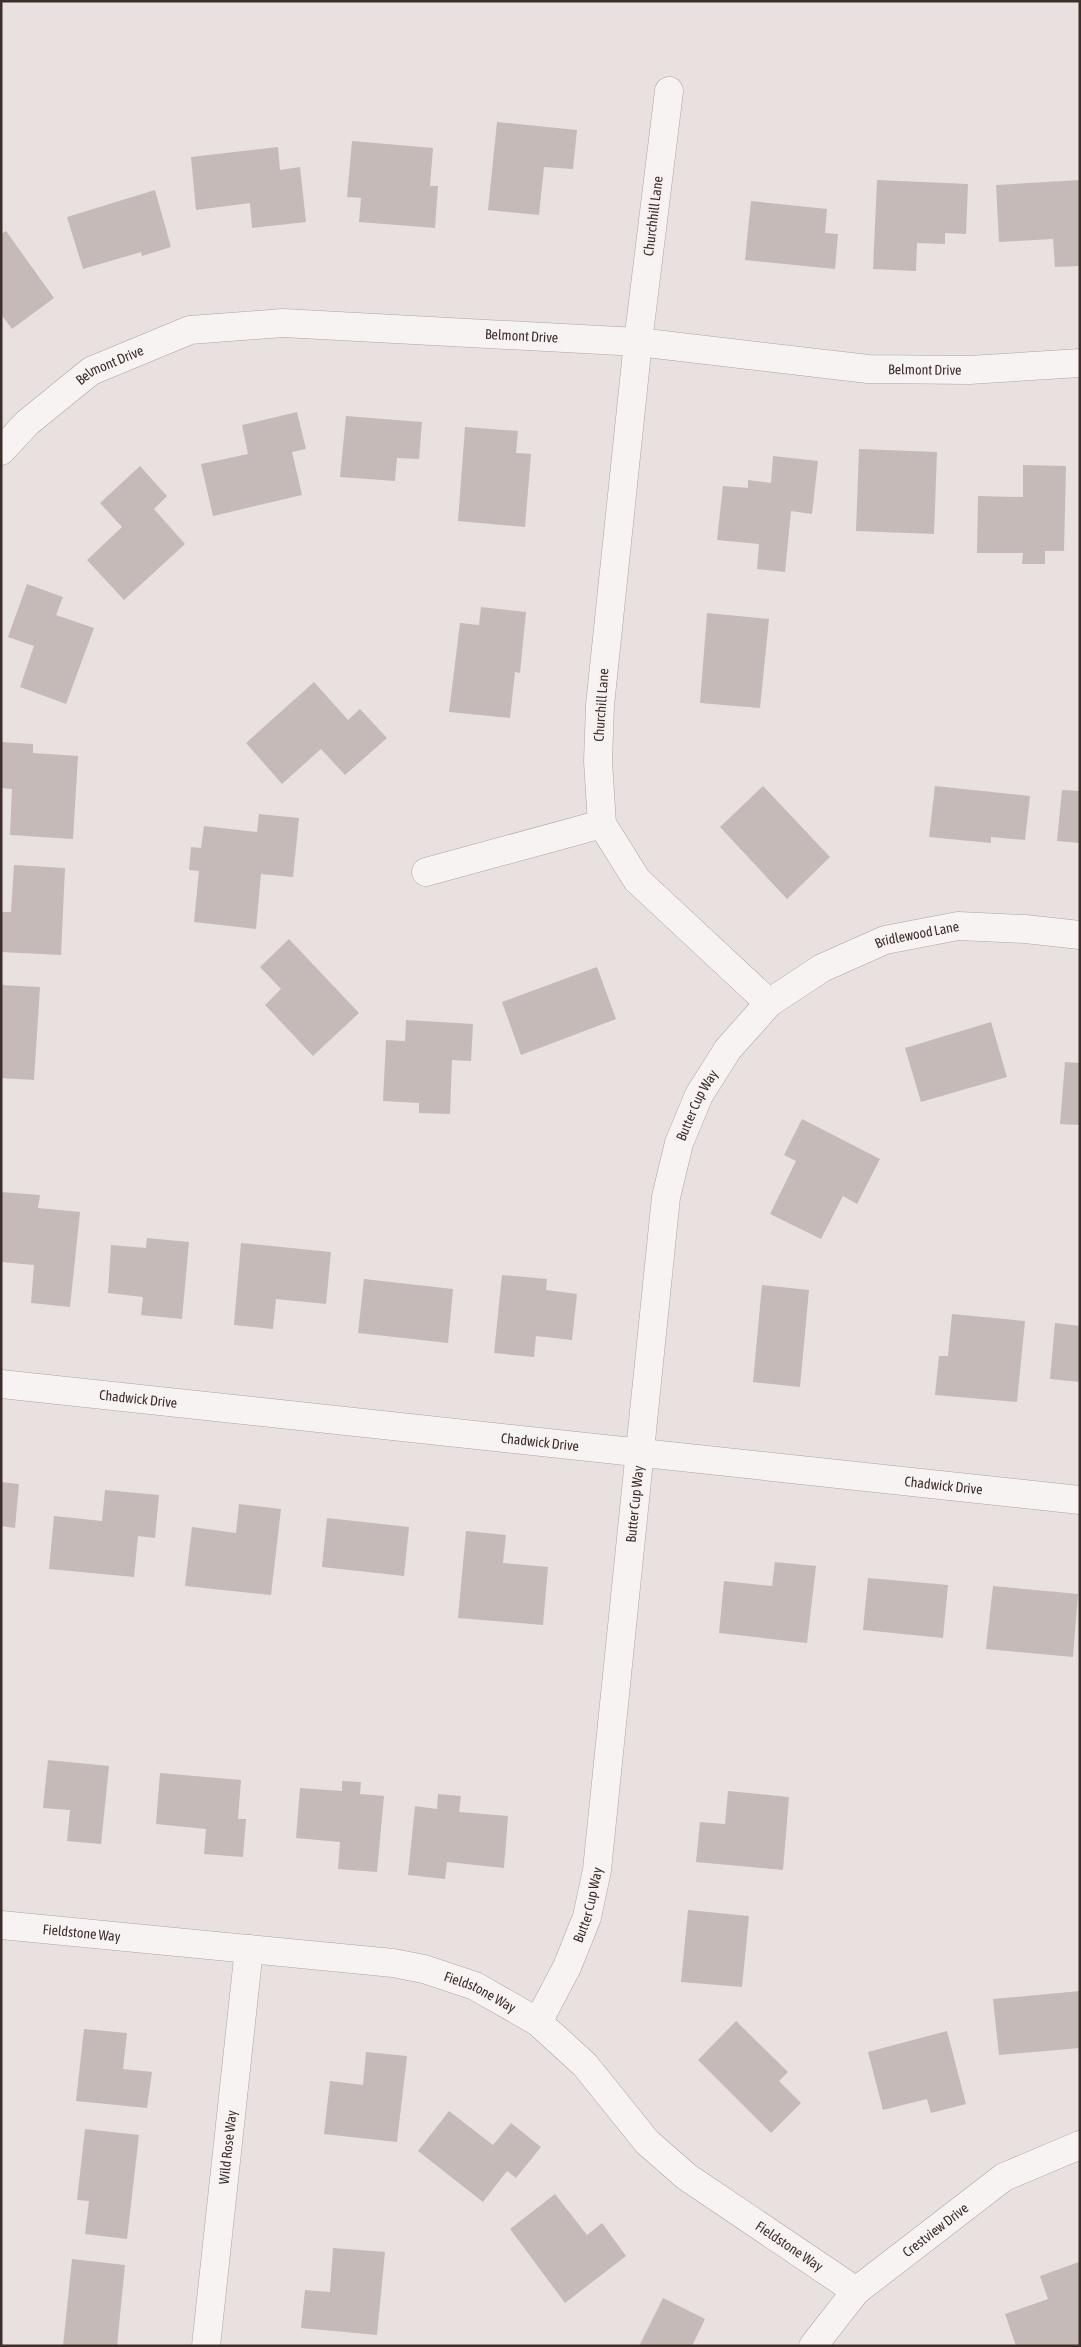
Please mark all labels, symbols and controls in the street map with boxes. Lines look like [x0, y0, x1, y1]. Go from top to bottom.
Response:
street label: Churchhill Lane [640, 175, 666, 257]
street label: Belmont Drive [484, 326, 559, 346]
street label: Belmont Drive [72, 342, 146, 388]
street label: Belmont Drive [888, 361, 962, 378]
street label: Churchill Lane [590, 668, 612, 742]
street label: Bridlewood Lane [872, 918, 960, 952]
street label: Butter Cup Way [673, 1066, 721, 1143]
street label: Chadwick Drive [98, 1387, 178, 1411]
street label: Chadwick Drive [500, 1430, 580, 1454]
street label: Butter Cup Way [623, 1464, 646, 1543]
street label: Chadwick Drive [904, 1473, 983, 1497]
street label: Butter Cup Way [570, 1866, 605, 1945]
street label: Fieldstone Way [42, 1921, 121, 1945]
street label: Fieldstone Way [442, 1968, 519, 2016]
street label: Wild Rose Way [216, 2109, 240, 2185]
street label: Crestview Drive [899, 2200, 971, 2260]
street label: Fieldstone Way [753, 2218, 826, 2275]

